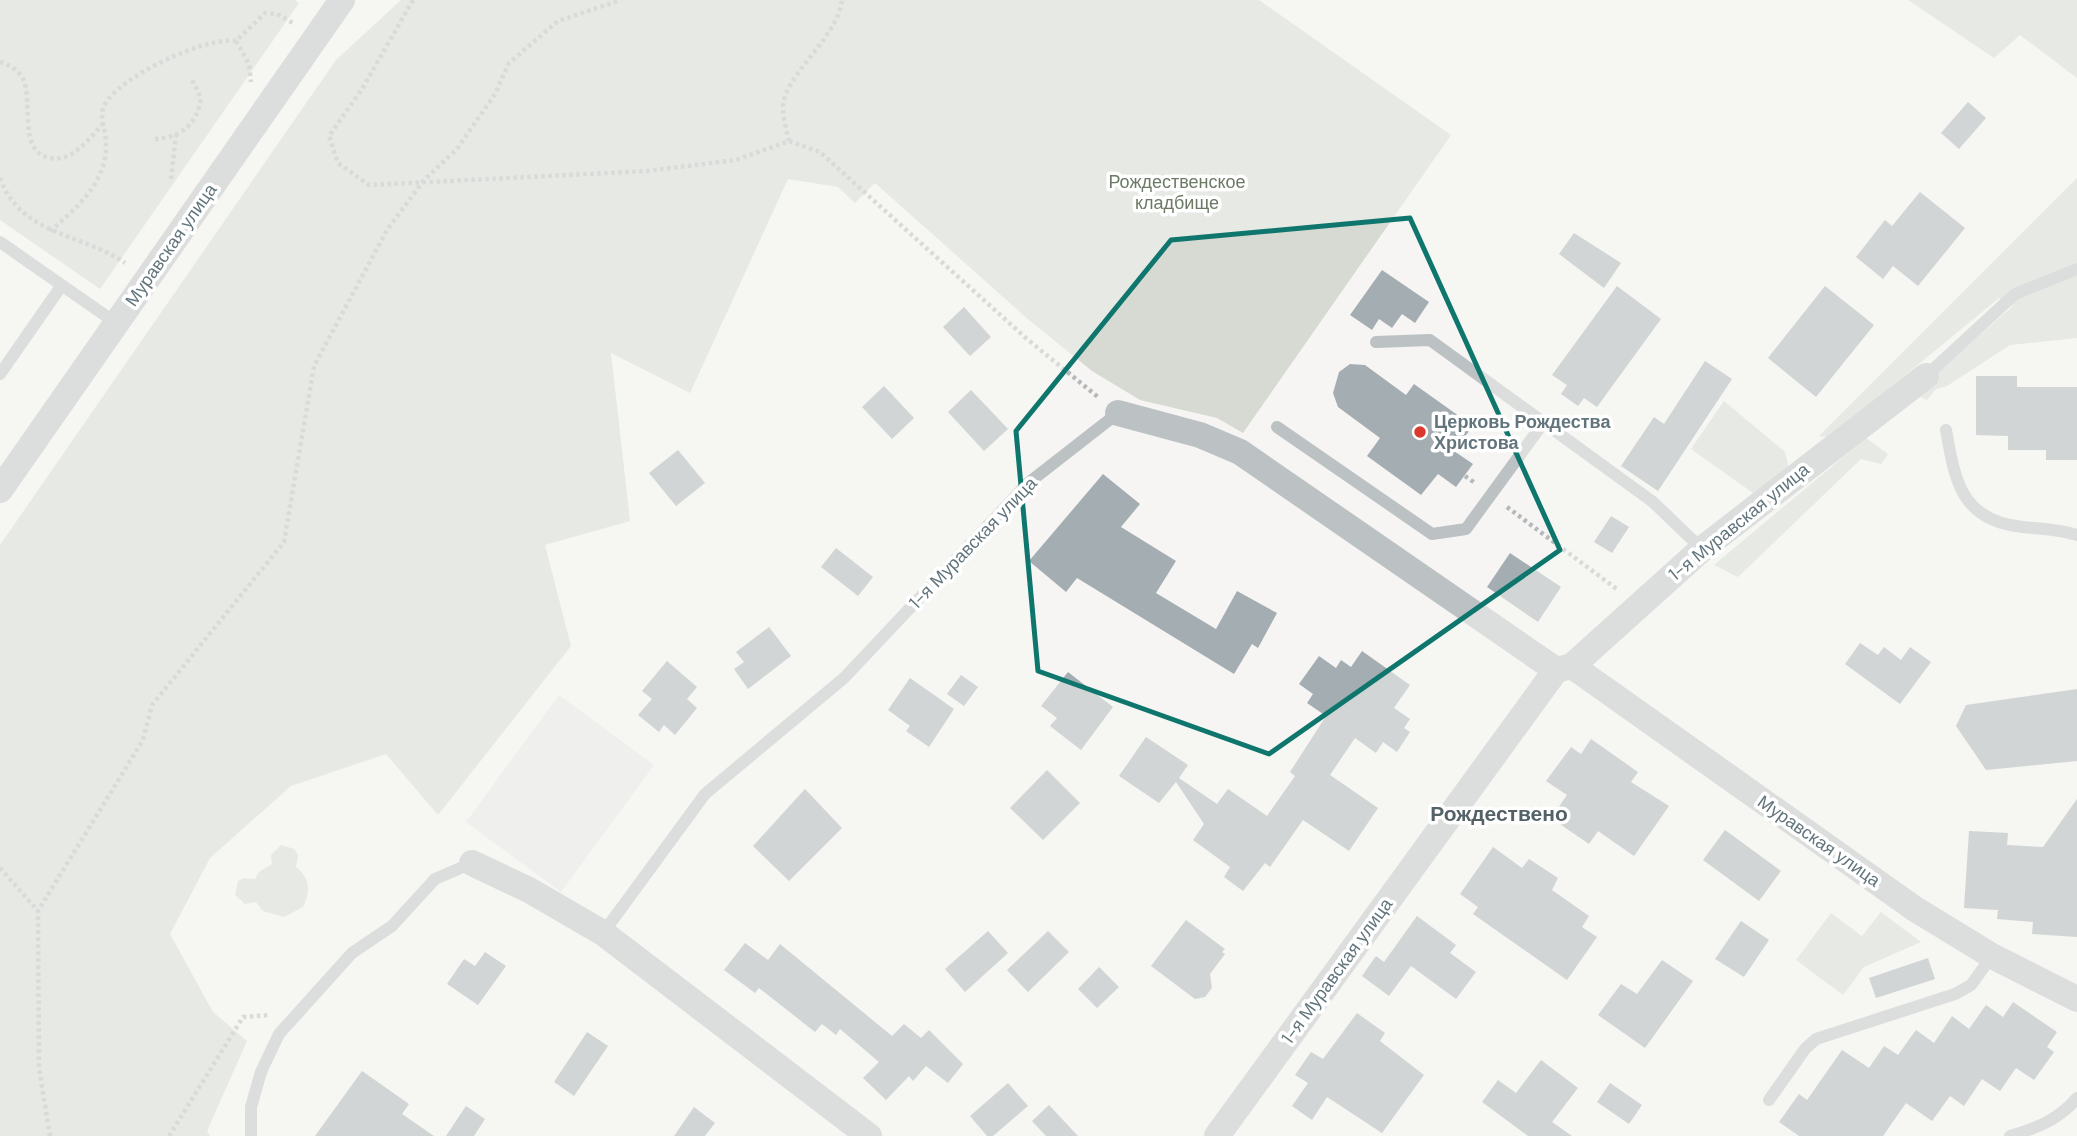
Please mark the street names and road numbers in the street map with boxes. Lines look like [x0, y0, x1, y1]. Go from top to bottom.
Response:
street label: Муравская улица [120, 178, 223, 311]
street label: 1-я Муравская улица [1664, 457, 1815, 586]
street label: 1-я Муравская улица [904, 471, 1043, 614]
street label: Муравская улица [1753, 790, 1886, 893]
street label: 1-я Муравская улица [1276, 893, 1399, 1049]

